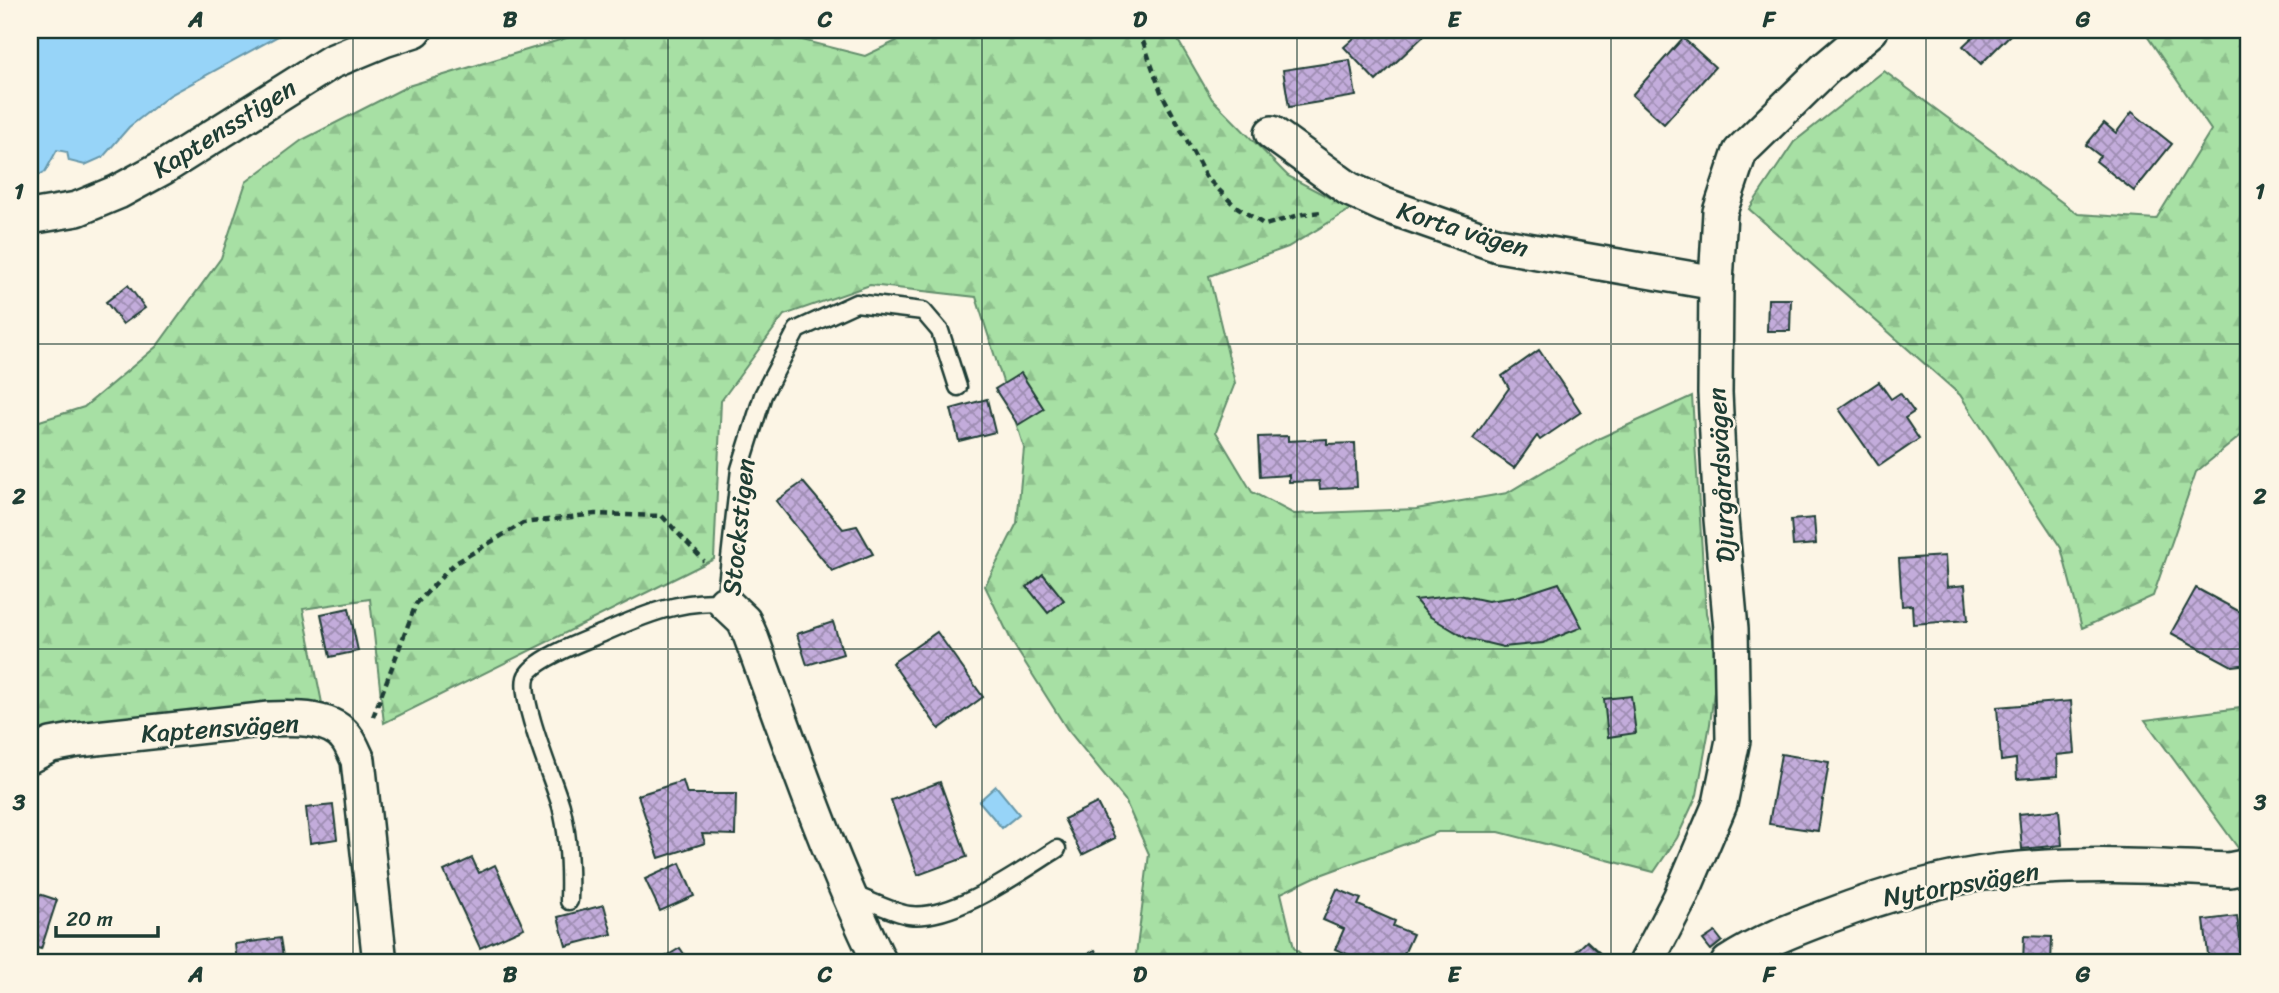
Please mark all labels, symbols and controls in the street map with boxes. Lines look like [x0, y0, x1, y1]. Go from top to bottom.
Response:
text: A [187, 0, 204, 40]
text: B [503, 0, 518, 40]
text: C [817, 0, 833, 40]
text: D [1133, 0, 1148, 40]
text: E [1448, 0, 1463, 40]
text: F [1762, 0, 1777, 40]
text: G [2075, 0, 2091, 40]
street label: Kaptensstigen [142, 65, 306, 191]
text: 1 [14, 171, 24, 212]
text: 1 [2255, 171, 2265, 212]
street label: Korta vägen [1391, 187, 1535, 271]
street label: Djurgårdsvägen [1693, 386, 1749, 564]
street label: Stockstigen [708, 456, 768, 598]
text: 2 [11, 476, 26, 517]
text: 2 [2252, 476, 2267, 517]
street label: Kaptensvägen [139, 700, 301, 756]
text: 3 [12, 782, 26, 823]
text: 3 [2253, 782, 2267, 823]
street label: Nytorpsvägen [1879, 848, 2043, 920]
scale bar [56, 895, 158, 939]
text: 20 m [66, 900, 113, 938]
text: A [187, 954, 204, 993]
text: B [503, 954, 518, 993]
text: C [817, 954, 833, 993]
text: D [1133, 954, 1148, 993]
text: E [1448, 954, 1463, 993]
text: F [1762, 954, 1777, 993]
text: G [2075, 954, 2091, 993]

